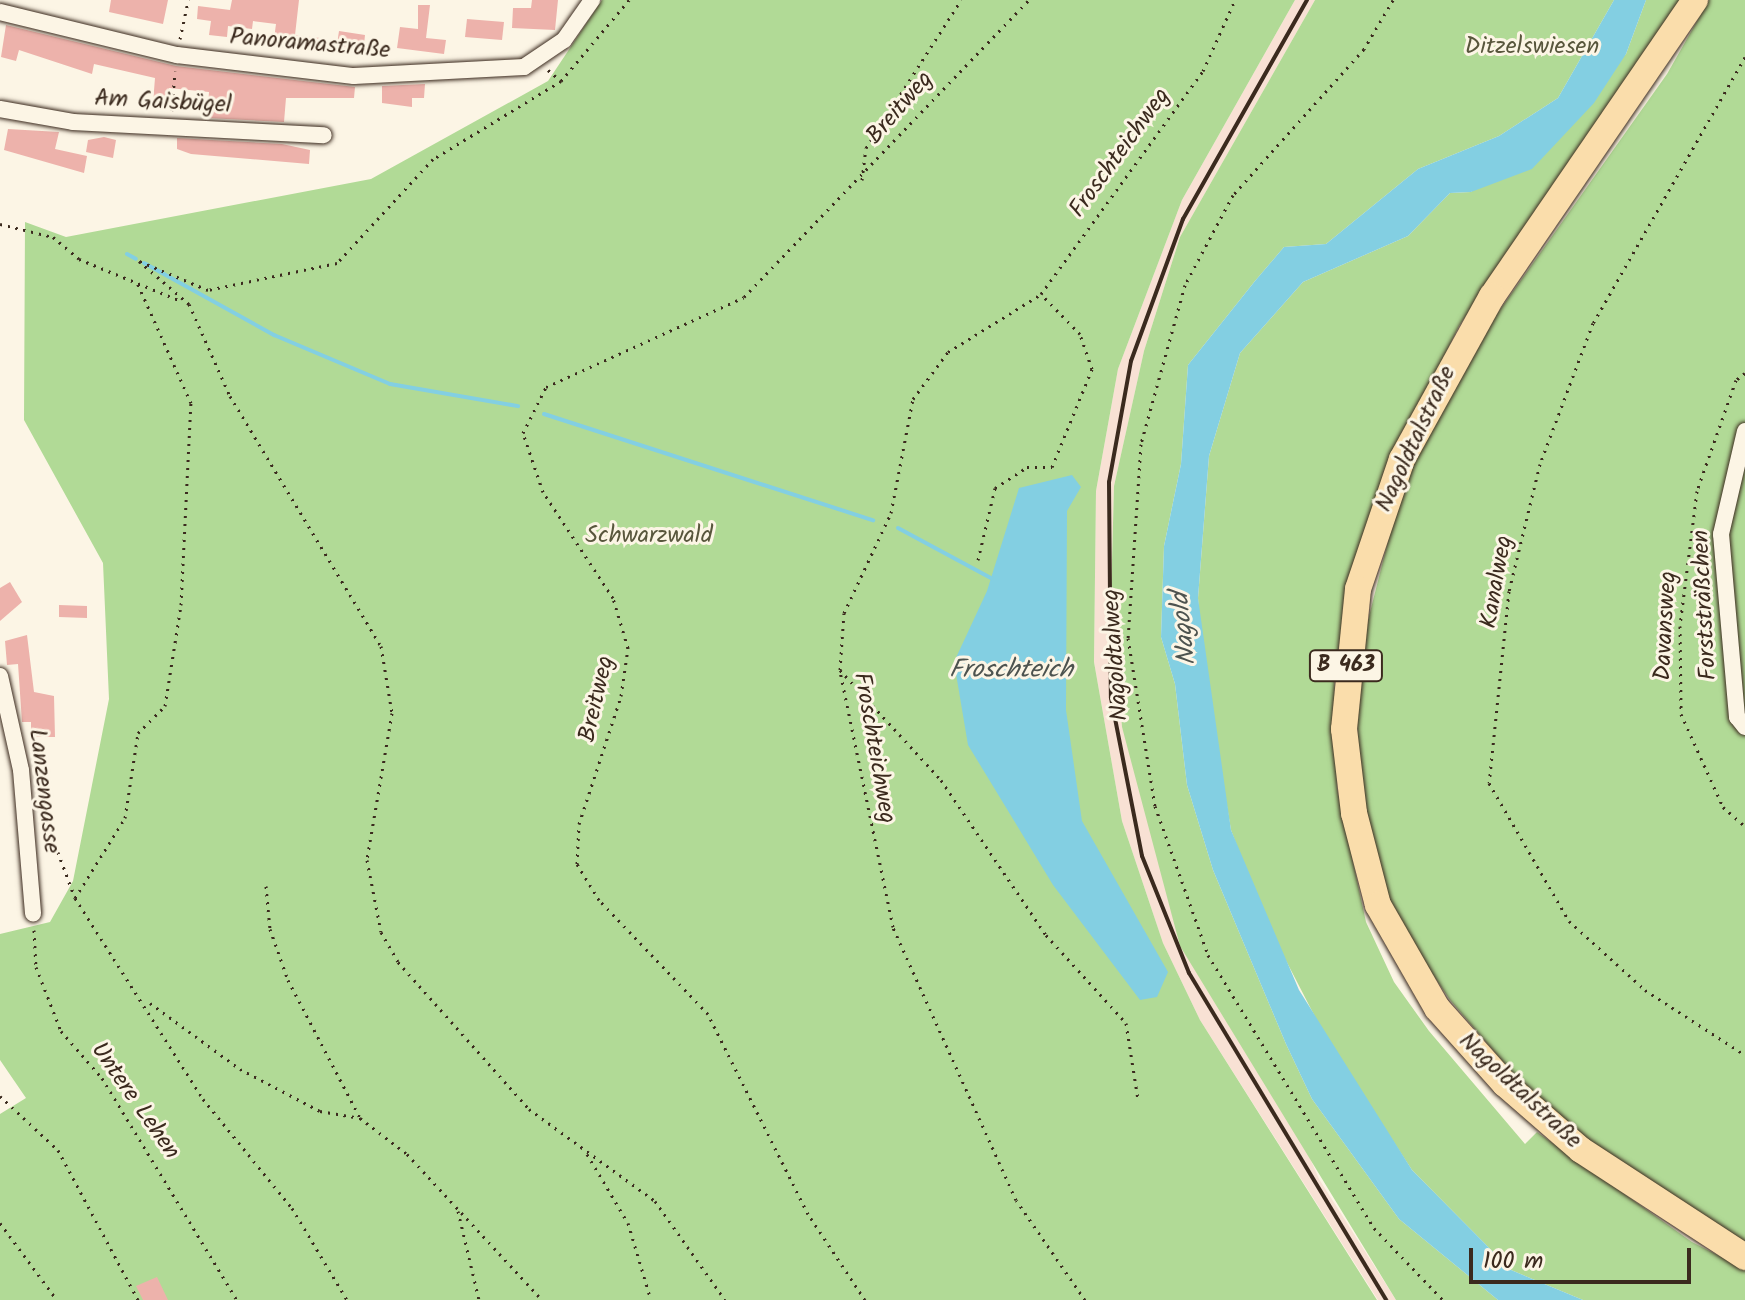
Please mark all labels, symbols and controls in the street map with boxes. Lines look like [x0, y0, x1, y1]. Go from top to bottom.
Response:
street label: Panoramastraße [229, 23, 391, 65]
park label: Ditzelswiesen [1465, 33, 1599, 61]
street label: Breitweg [860, 66, 940, 150]
street label: Froschteichweg [1063, 83, 1177, 223]
street label: Am Gaisbügel [94, 84, 232, 120]
street label: Nagoldtalstraße [1370, 361, 1462, 517]
park label: Schwarzwald [585, 522, 713, 550]
street label: Forststräßchen [1687, 529, 1723, 681]
street label: Kanalweg [1475, 533, 1519, 631]
street label: Davansweg [1649, 571, 1683, 681]
street label: Nagoldtalweg [1097, 588, 1135, 722]
water label: Nagold [1166, 591, 1204, 667]
road number: B 463 [1308, 648, 1384, 684]
street label: Breitweg [573, 653, 621, 745]
water label: Froschteich [949, 655, 1073, 687]
street label: Froschteichweg [847, 670, 901, 826]
street label: Lanzengasse [22, 727, 66, 855]
street label: Nagoldtalstraße [1453, 1027, 1587, 1155]
street label: Untere Lehen [84, 1037, 186, 1165]
scale bar [1473, 1232, 1695, 1282]
text: 100 m [1483, 1242, 1543, 1281]

